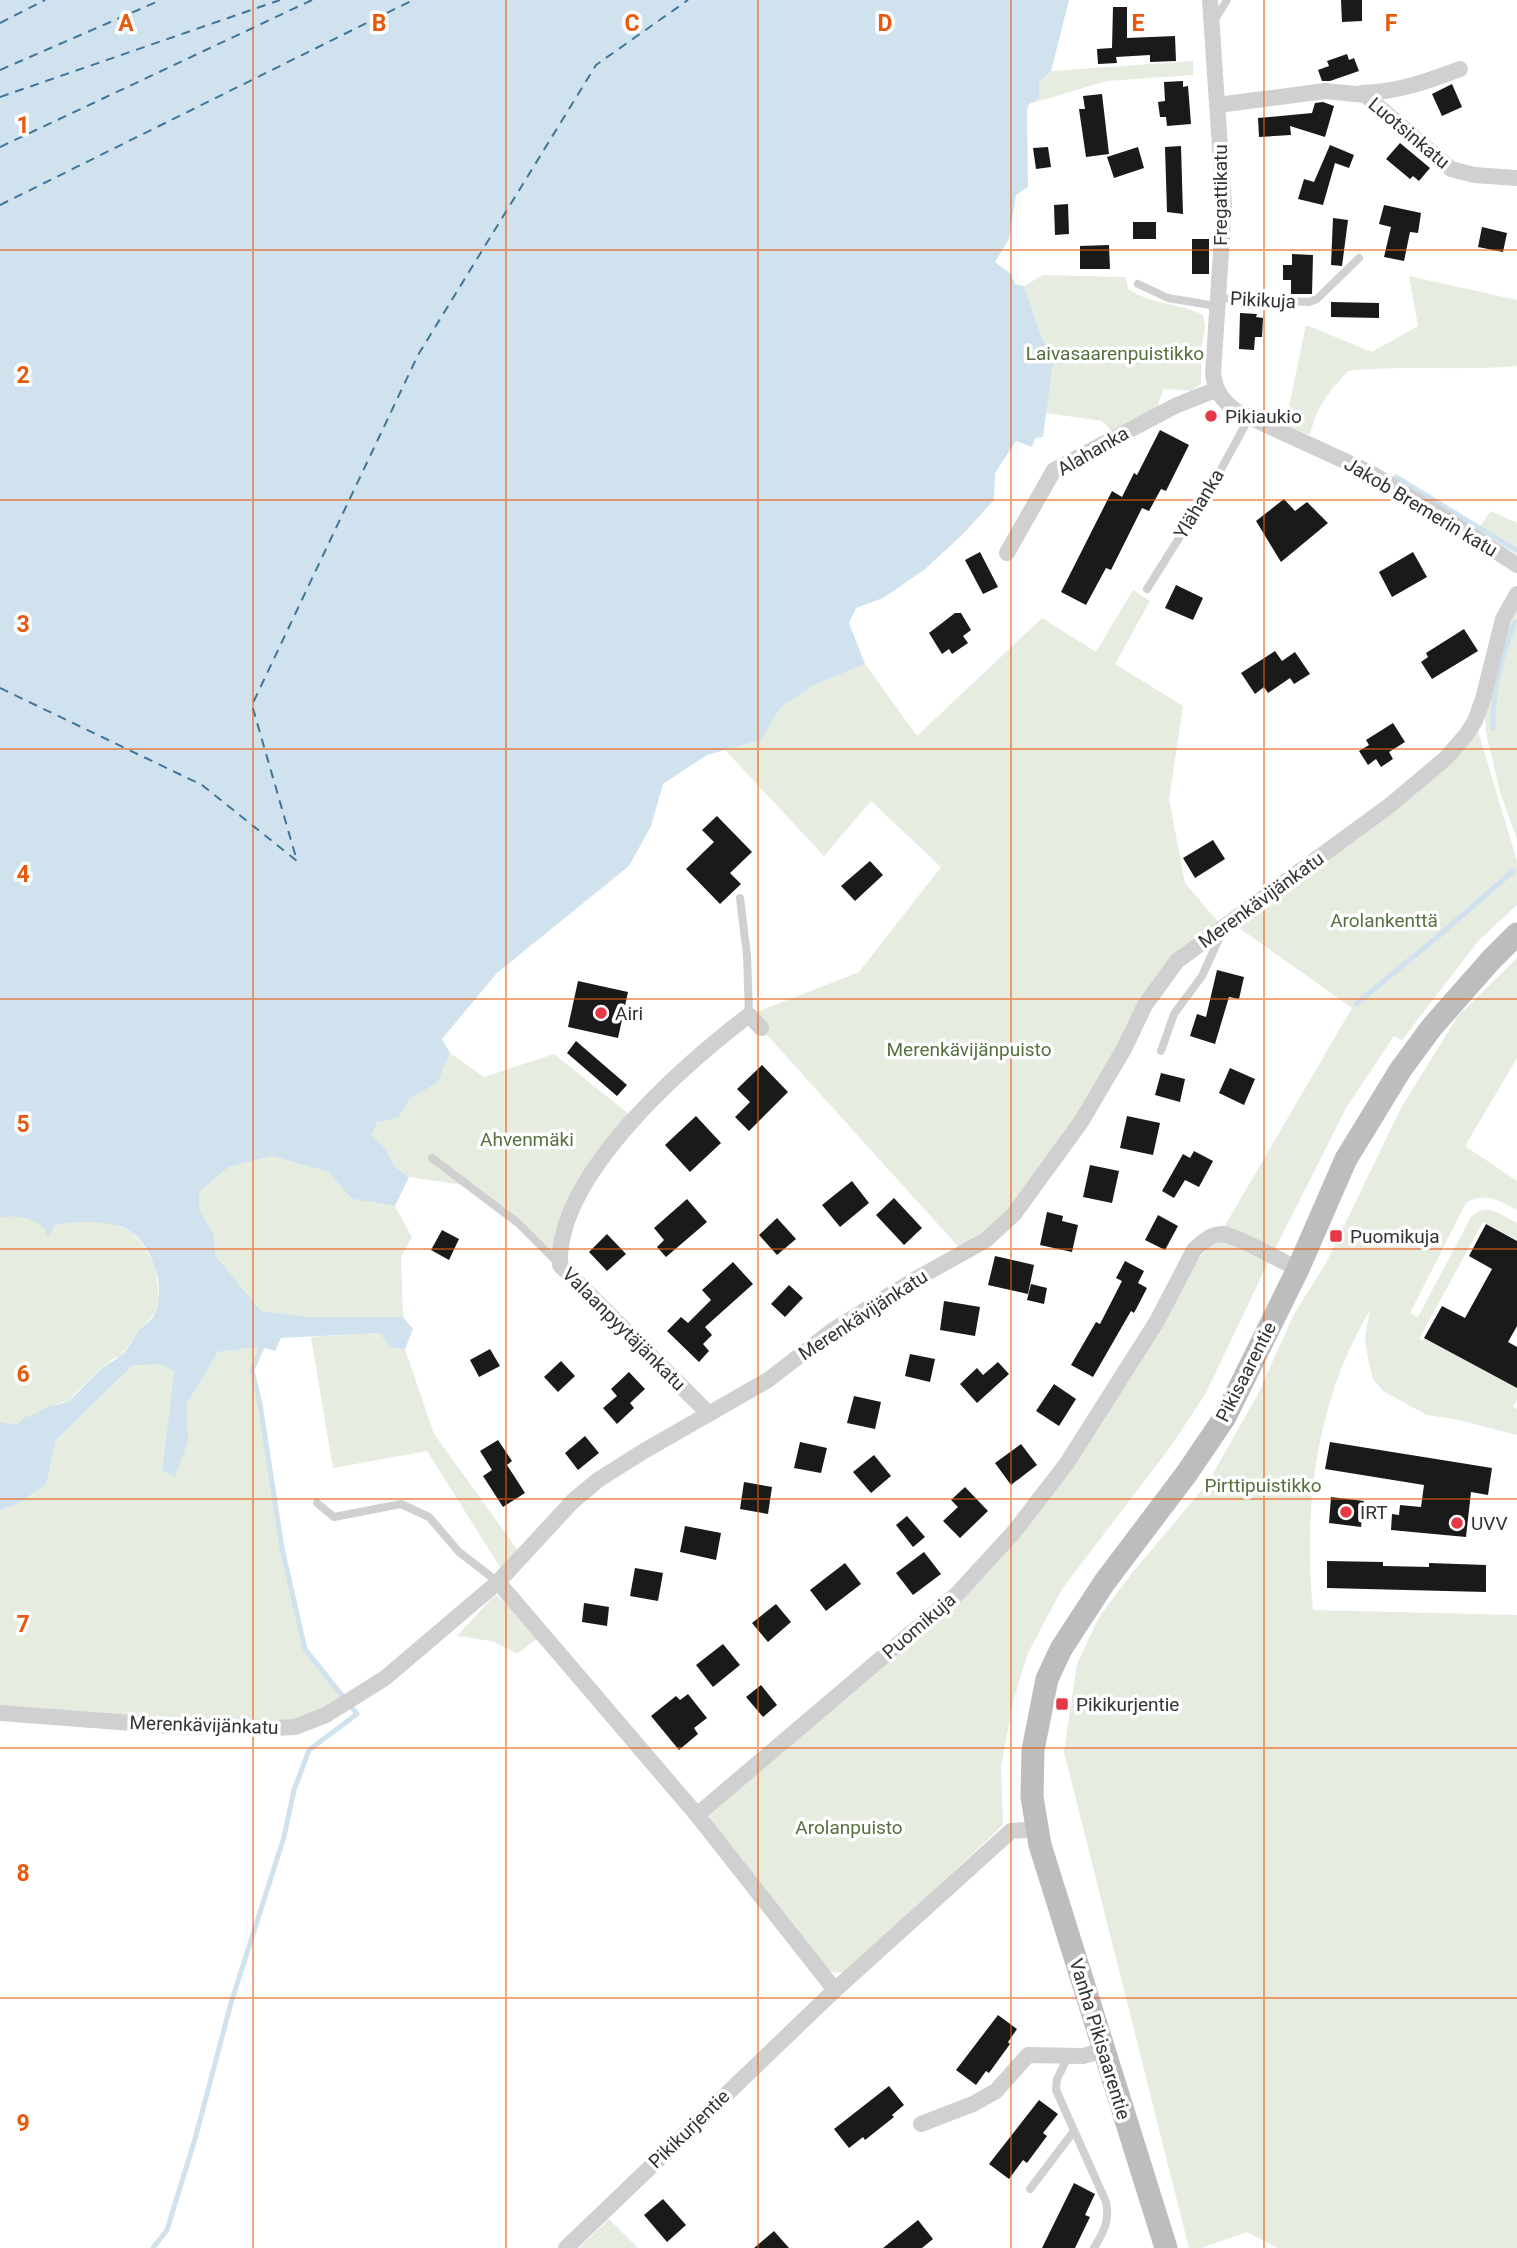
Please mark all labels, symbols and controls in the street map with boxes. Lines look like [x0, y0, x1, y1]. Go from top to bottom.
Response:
text: A [118, 10, 134, 37]
text: B [372, 10, 386, 37]
text: C [624, 10, 640, 37]
text: D [878, 10, 892, 37]
text: E [1132, 10, 1145, 37]
text: F [1385, 10, 1398, 37]
street label: Luotsinkatu [1364, 92, 1454, 174]
text: 1 [16, 112, 30, 139]
street label: Fregattikatu [1209, 144, 1232, 246]
street label: Pikikuja [1230, 287, 1296, 313]
park label: Laivasaarenpuistikko [1026, 342, 1204, 365]
text: 2 [16, 362, 30, 389]
place label: Pikiaukio [1225, 405, 1302, 428]
marker: Pikiaukio [1203, 408, 1219, 424]
street label: Alahanka [1053, 421, 1133, 481]
street label: Jakob Bremerin katu [1340, 452, 1502, 562]
street label: Ylähanka [1169, 465, 1229, 543]
text: 3 [16, 611, 30, 638]
street label: Merenkävijänkatu [1194, 847, 1328, 953]
text: 4 [16, 861, 30, 888]
park label: Arolankenttä [1330, 909, 1438, 932]
place label: Airi [615, 1002, 643, 1025]
marker: Airi [593, 1005, 609, 1021]
park label: Merenkävijänpuisto [887, 1038, 1051, 1061]
text: 5 [16, 1111, 30, 1138]
park label: Ahvenmäki [480, 1128, 574, 1151]
place label: Puomikuja [1350, 1225, 1440, 1248]
marker: Puomikuja [1328, 1228, 1344, 1244]
street label: Valaanpyytäjänkatu [558, 1263, 690, 1395]
street label: Merenkävijänkatu [794, 1265, 932, 1365]
street label: Pikisaarentie [1211, 1318, 1281, 1426]
text: 6 [16, 1361, 30, 1388]
park label: Pirttipuistikko [1204, 1474, 1322, 1497]
place label: IRT [1360, 1501, 1387, 1524]
marker: IRT [1338, 1504, 1354, 1520]
place label: UVV [1471, 1512, 1508, 1535]
marker: UVV [1449, 1515, 1465, 1531]
street label: Puomikuja [878, 1588, 960, 1664]
text: 7 [16, 1611, 30, 1638]
place label: Pikikurjentie [1076, 1693, 1179, 1716]
marker: Pikikurjentie [1054, 1696, 1070, 1712]
street label: Merenkävijänkatu [129, 1711, 279, 1739]
park label: Arolanpuisto [795, 1816, 903, 1839]
text: 8 [16, 1860, 30, 1887]
street label: Vanha Pikisaarentie [1065, 1956, 1135, 2122]
street label: Pikikurjentie [644, 2085, 734, 2173]
text: 9 [16, 2110, 30, 2137]

